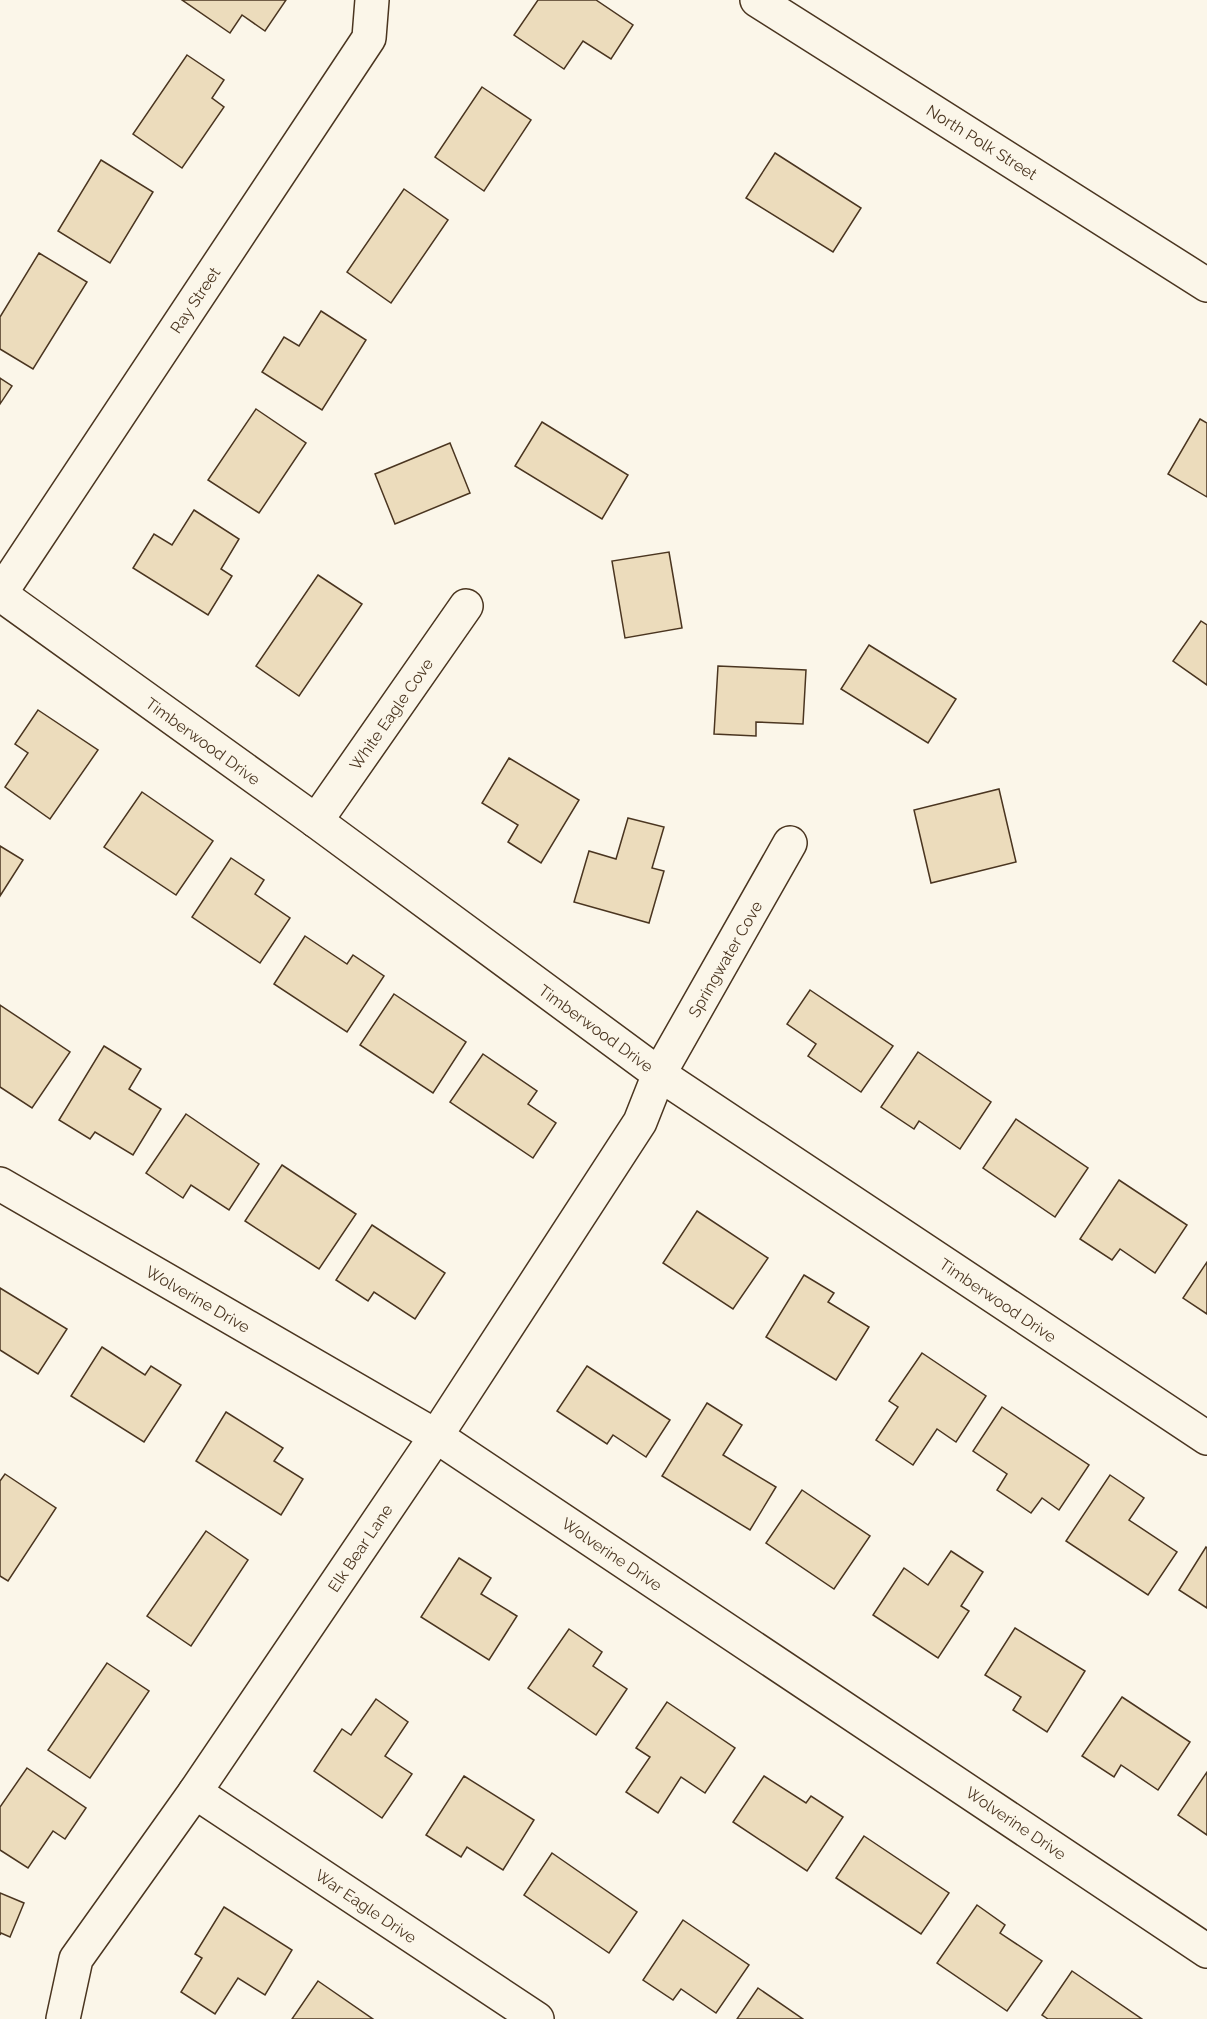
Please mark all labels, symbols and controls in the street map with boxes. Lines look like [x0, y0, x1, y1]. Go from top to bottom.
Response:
street label: North Polk Street [923, 101, 1041, 184]
street label: Ray Street [166, 263, 225, 337]
street label: White Eagle Cove [346, 655, 437, 774]
street label: Timberwood Drive [142, 694, 264, 789]
street label: Springwater Cove [684, 898, 766, 1021]
street label: Timberwood Drive [535, 981, 657, 1076]
street label: Timberwood Drive [936, 1254, 1060, 1347]
street label: Wolverine Drive [142, 1262, 253, 1337]
street label: Elk Bear Lane [324, 1501, 397, 1596]
street label: Wolverine Drive [558, 1514, 666, 1595]
street label: Wolverine Drive [962, 1783, 1070, 1864]
street label: War Eagle Drive [311, 1865, 420, 1947]

